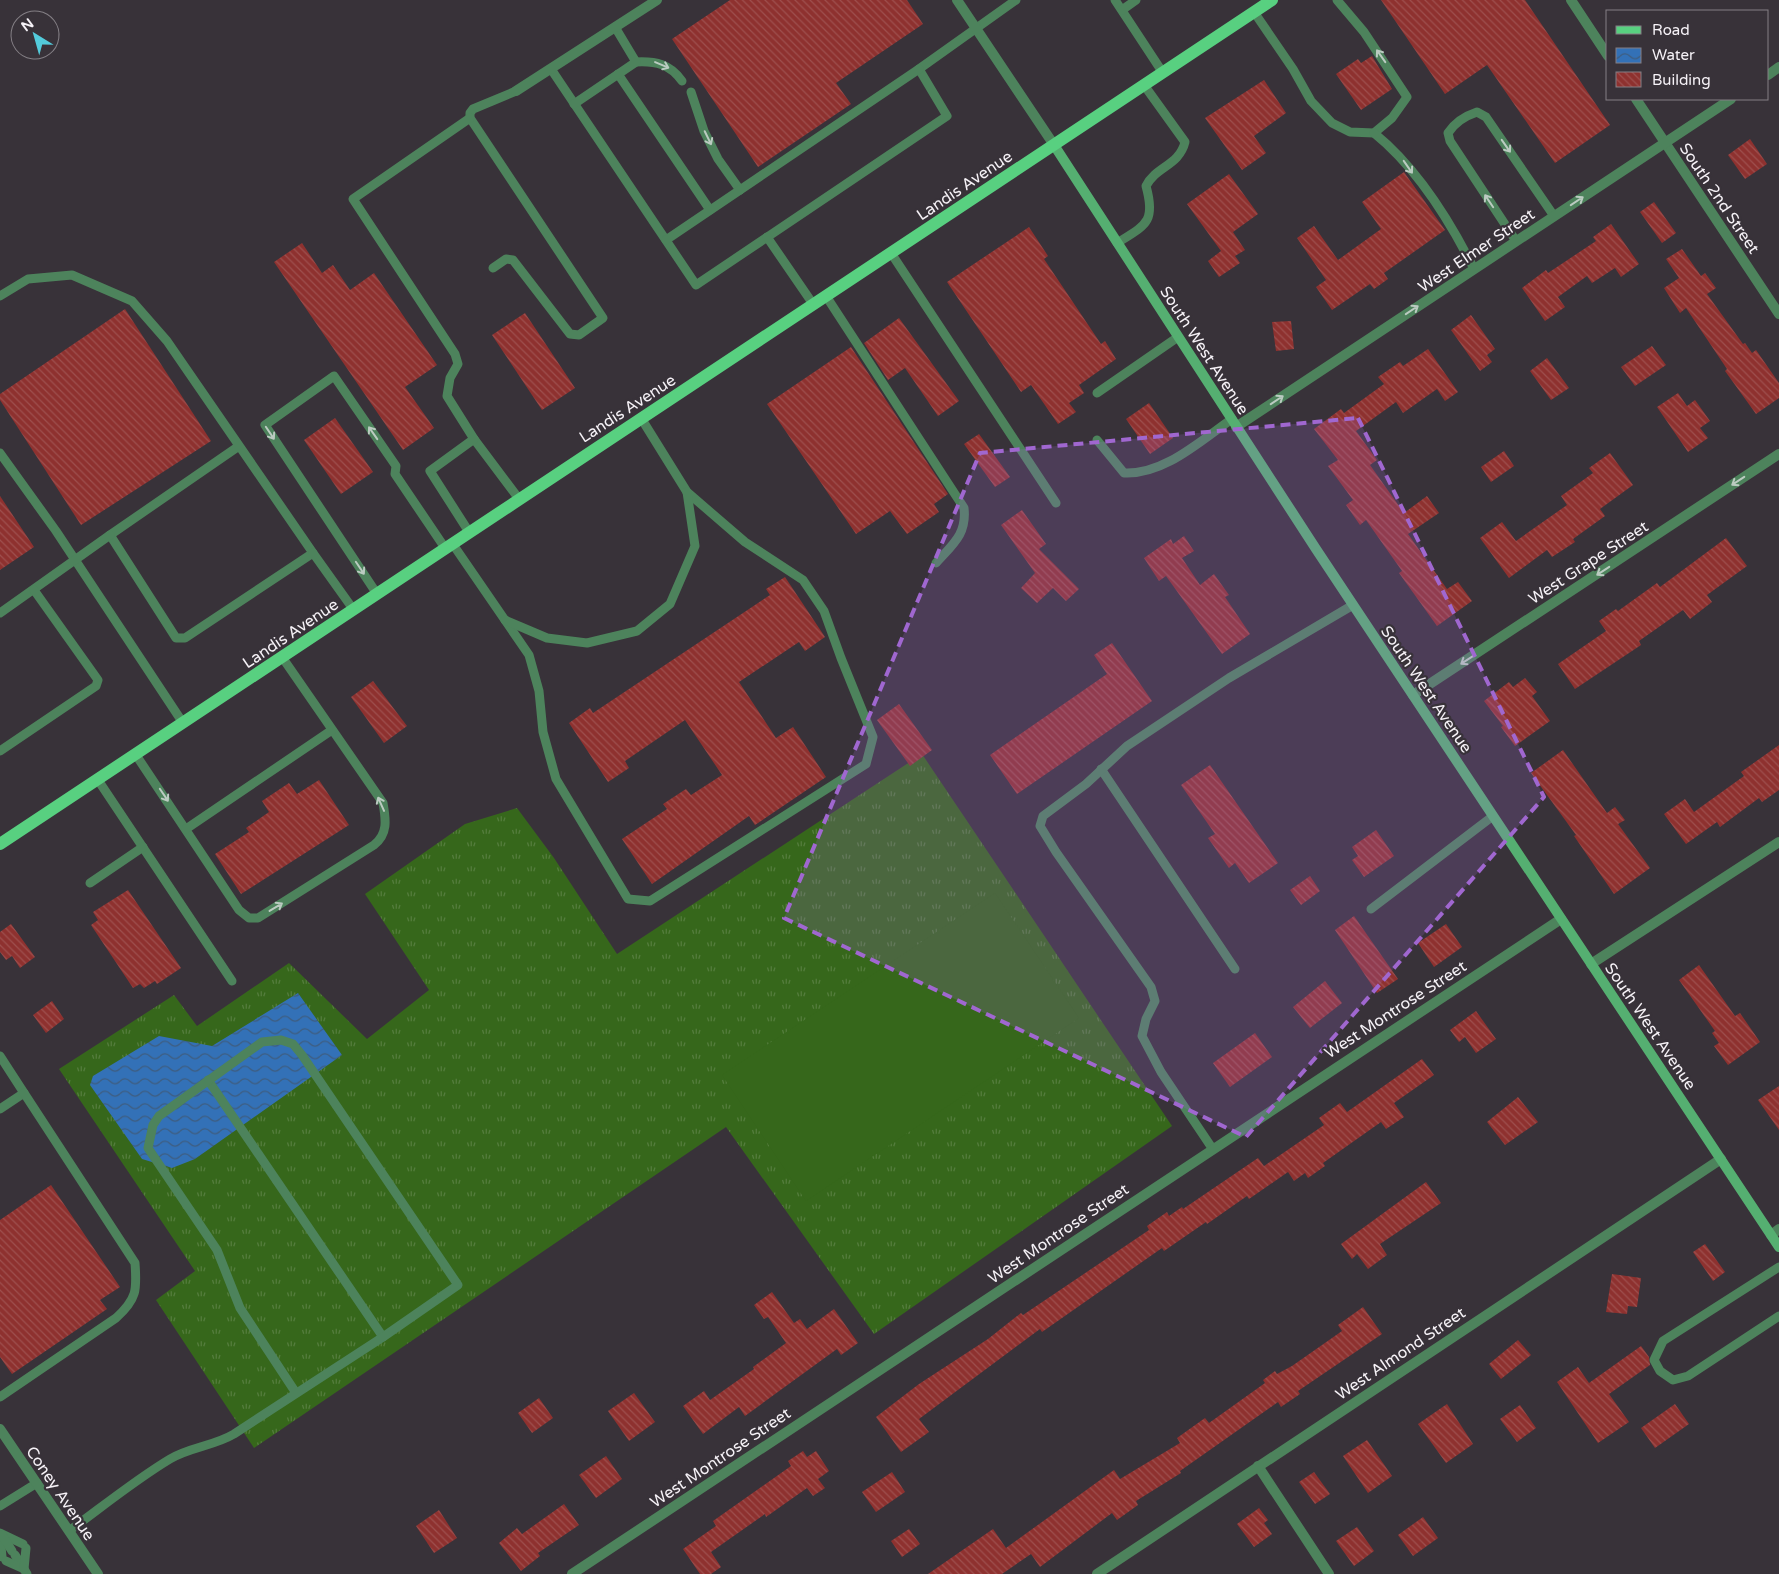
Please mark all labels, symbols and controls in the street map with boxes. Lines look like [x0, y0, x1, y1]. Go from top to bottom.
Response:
north arrow [10, 10, 60, 60]
legend [1606, 10, 1769, 100]
text: N [18, 15, 37, 35]
text: Road [1652, 21, 1690, 39]
text: Water [1652, 46, 1695, 64]
one-way arrow [1376, 49, 1386, 63]
one-way arrow [654, 60, 669, 70]
text: Building [1652, 71, 1711, 89]
one-way arrow [703, 130, 713, 145]
one-way arrow [1501, 139, 1511, 153]
street label: South 2nd Street [1675, 139, 1764, 258]
street label: Landis Avenue [913, 146, 1016, 225]
one-way arrow [1403, 160, 1413, 174]
one-way arrow [1484, 194, 1494, 208]
one-way arrow [1570, 196, 1584, 206]
street label: West Elmer Street [1414, 204, 1539, 297]
street label: South West Avenue [1155, 283, 1253, 418]
one-way arrow [1405, 305, 1419, 315]
street label: Landis Avenue [575, 370, 680, 447]
one-way arrow [1270, 395, 1284, 405]
one-way arrow [265, 425, 275, 439]
one-way arrow [368, 426, 378, 440]
one-way arrow [1732, 477, 1746, 487]
street label: West Grape Street [1525, 517, 1652, 609]
one-way arrow [355, 561, 365, 575]
one-way arrow [1596, 566, 1610, 576]
street label: Landis Avenue [239, 594, 342, 673]
street label: South West Avenue [1376, 622, 1476, 757]
one-way arrow [1460, 655, 1474, 665]
one-way arrow [159, 787, 169, 801]
one-way arrow [376, 797, 386, 812]
one-way arrow [268, 902, 282, 912]
street label: West Montrose Street [1321, 956, 1470, 1063]
street label: South West Avenue [1600, 959, 1700, 1094]
street label: West Montrose Street [984, 1179, 1133, 1288]
street label: West Almond Street [1332, 1303, 1469, 1405]
street label: West Montrose Street [646, 1403, 795, 1512]
street label: Coney Avenue [21, 1443, 99, 1544]

